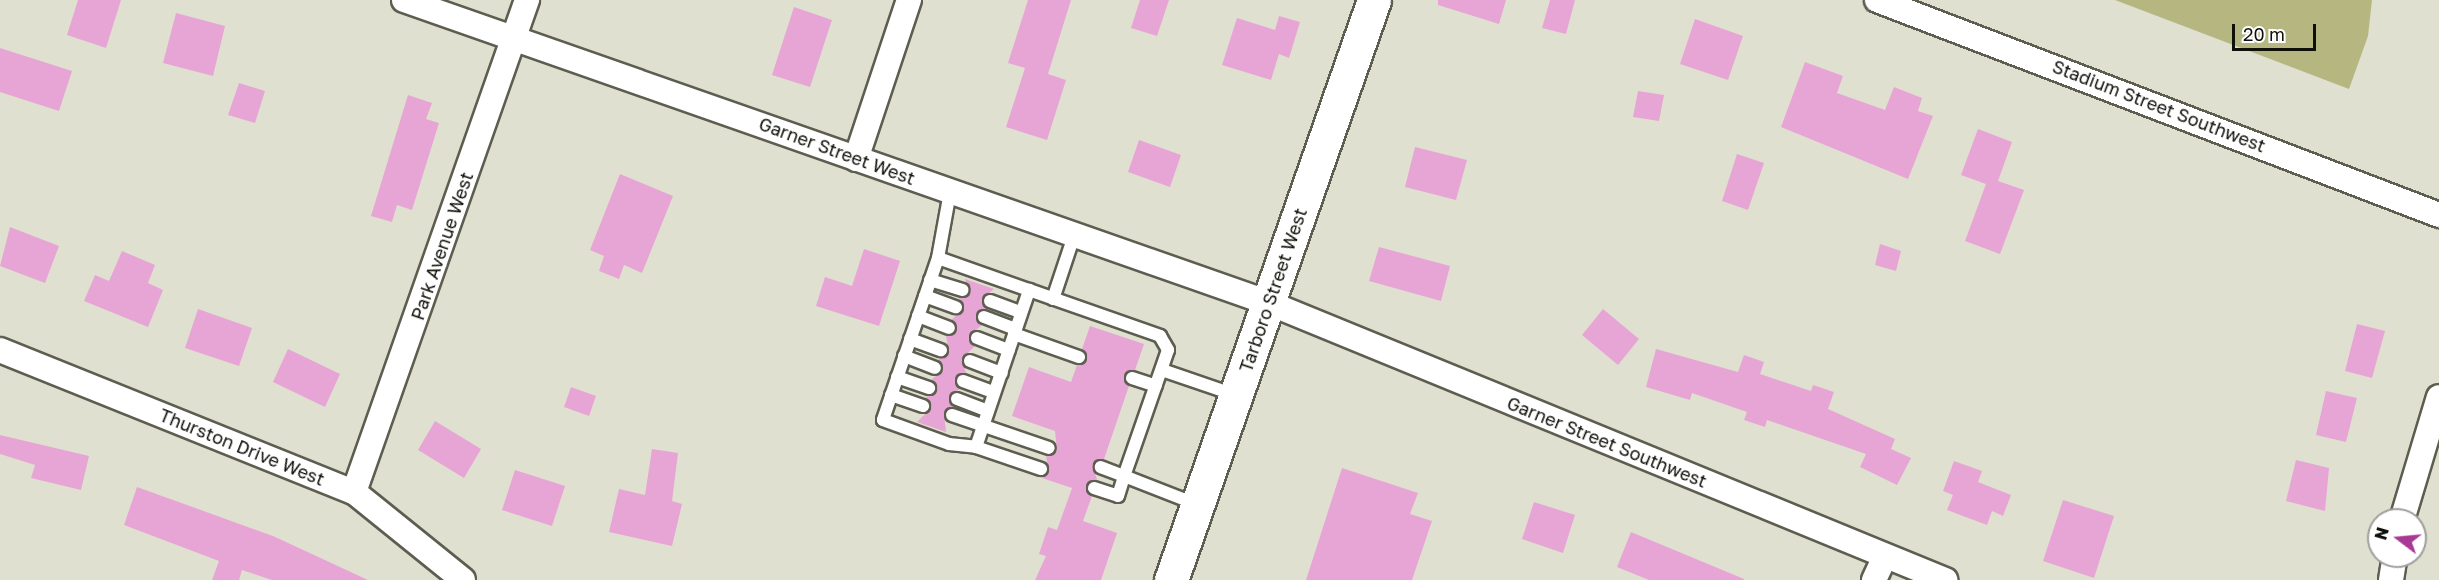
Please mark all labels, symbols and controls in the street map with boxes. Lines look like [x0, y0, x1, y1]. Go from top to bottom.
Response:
scale bar [2235, 12, 2319, 50]
text: 20 m [2243, 23, 2285, 45]
street label: Stadium Street Southwest [2049, 55, 2269, 157]
street label: Garner Street West [756, 113, 918, 189]
street label: Park Avenue West [407, 169, 477, 323]
street label: Tarboro Street West [1235, 205, 1311, 375]
street label: Garner Street Southwest [1504, 392, 1710, 492]
street label: Thurston Drive West [156, 404, 328, 490]
north arrow [2367, 508, 2427, 568]
text: N [2370, 525, 2393, 542]

